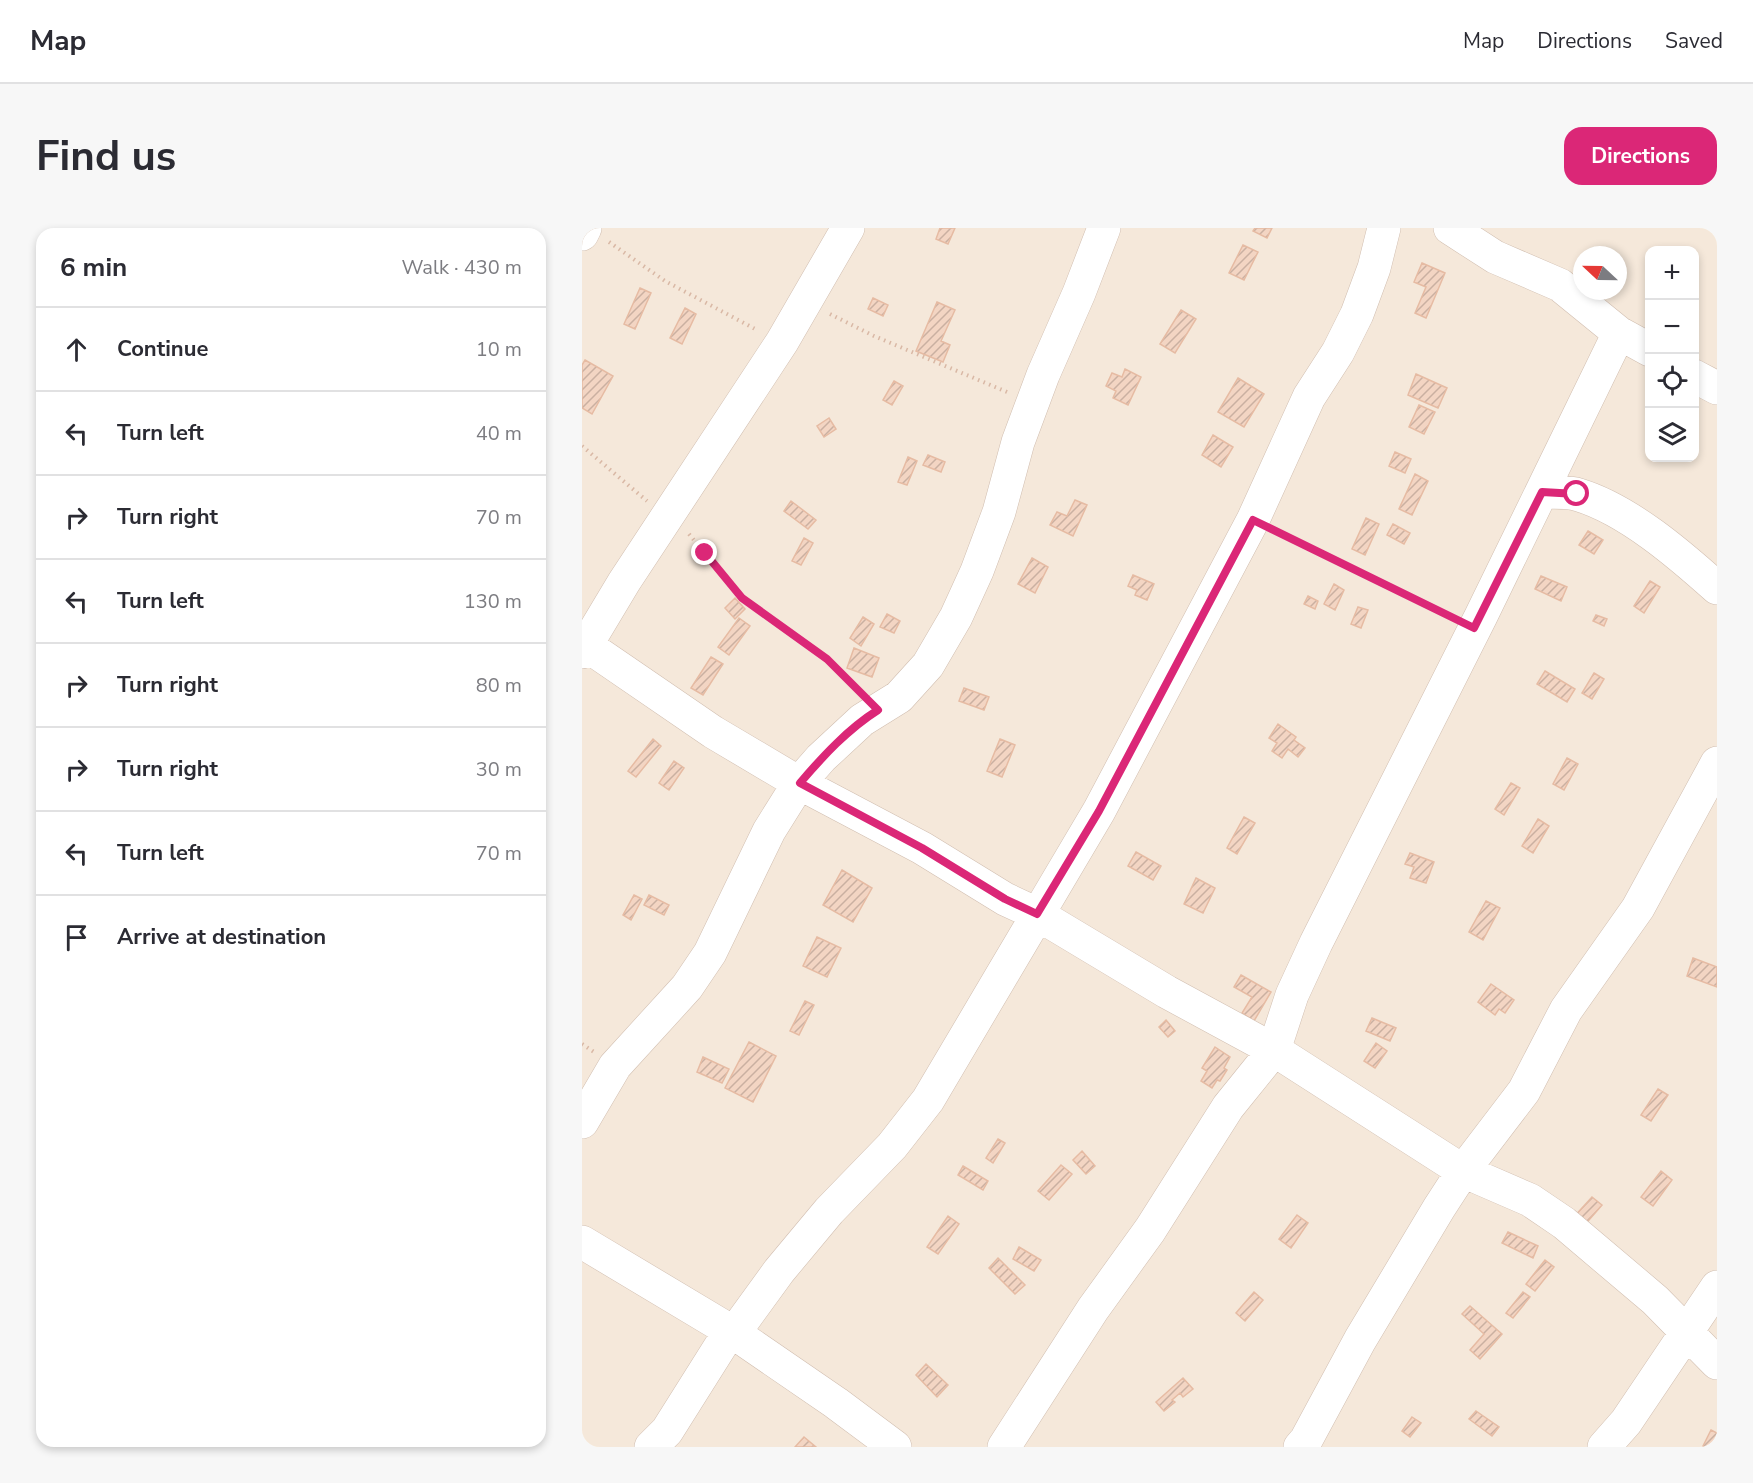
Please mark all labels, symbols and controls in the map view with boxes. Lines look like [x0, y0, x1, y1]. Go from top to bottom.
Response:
text: Map [30, 22, 86, 60]
text: Map [1463, 27, 1504, 55]
text: Directions [1537, 27, 1632, 55]
text: Saved [1665, 27, 1723, 55]
button: Directions [1564, 127, 1717, 185]
text: Find us [36, 128, 176, 185]
north arrow [1573, 246, 1627, 300]
map controls [1645, 246, 1699, 462]
button: + [1645, 246, 1699, 300]
text: 6 min [60, 250, 127, 285]
text: Walk · 430 m [402, 254, 522, 281]
button: − [1645, 300, 1699, 354]
icon: ahead [60, 333, 93, 366]
text: Continue [117, 334, 208, 364]
text: 10 m [476, 336, 522, 363]
button: locate [1645, 354, 1699, 408]
button: layers [1645, 408, 1699, 462]
icon: left [60, 417, 93, 450]
text: Turn left [117, 418, 204, 448]
text: 40 m [476, 420, 522, 447]
route start [1563, 480, 1589, 506]
icon: right [60, 501, 93, 534]
text: Turn right [117, 502, 218, 532]
text: 70 m [476, 504, 522, 531]
route end [691, 539, 717, 565]
icon: left [60, 585, 93, 618]
text: Turn left [117, 586, 204, 616]
text: 130 m [464, 588, 522, 615]
icon: right [60, 669, 93, 702]
text: Turn right [117, 670, 218, 700]
text: 80 m [476, 672, 522, 699]
icon: right [60, 753, 93, 786]
text: Turn right [117, 754, 218, 784]
text: 30 m [476, 756, 522, 783]
icon: left [60, 837, 93, 870]
text: Turn left [117, 838, 204, 868]
text: 70 m [476, 840, 522, 867]
icon: arrive [60, 921, 93, 954]
text: Arrive at destination [117, 922, 326, 952]

